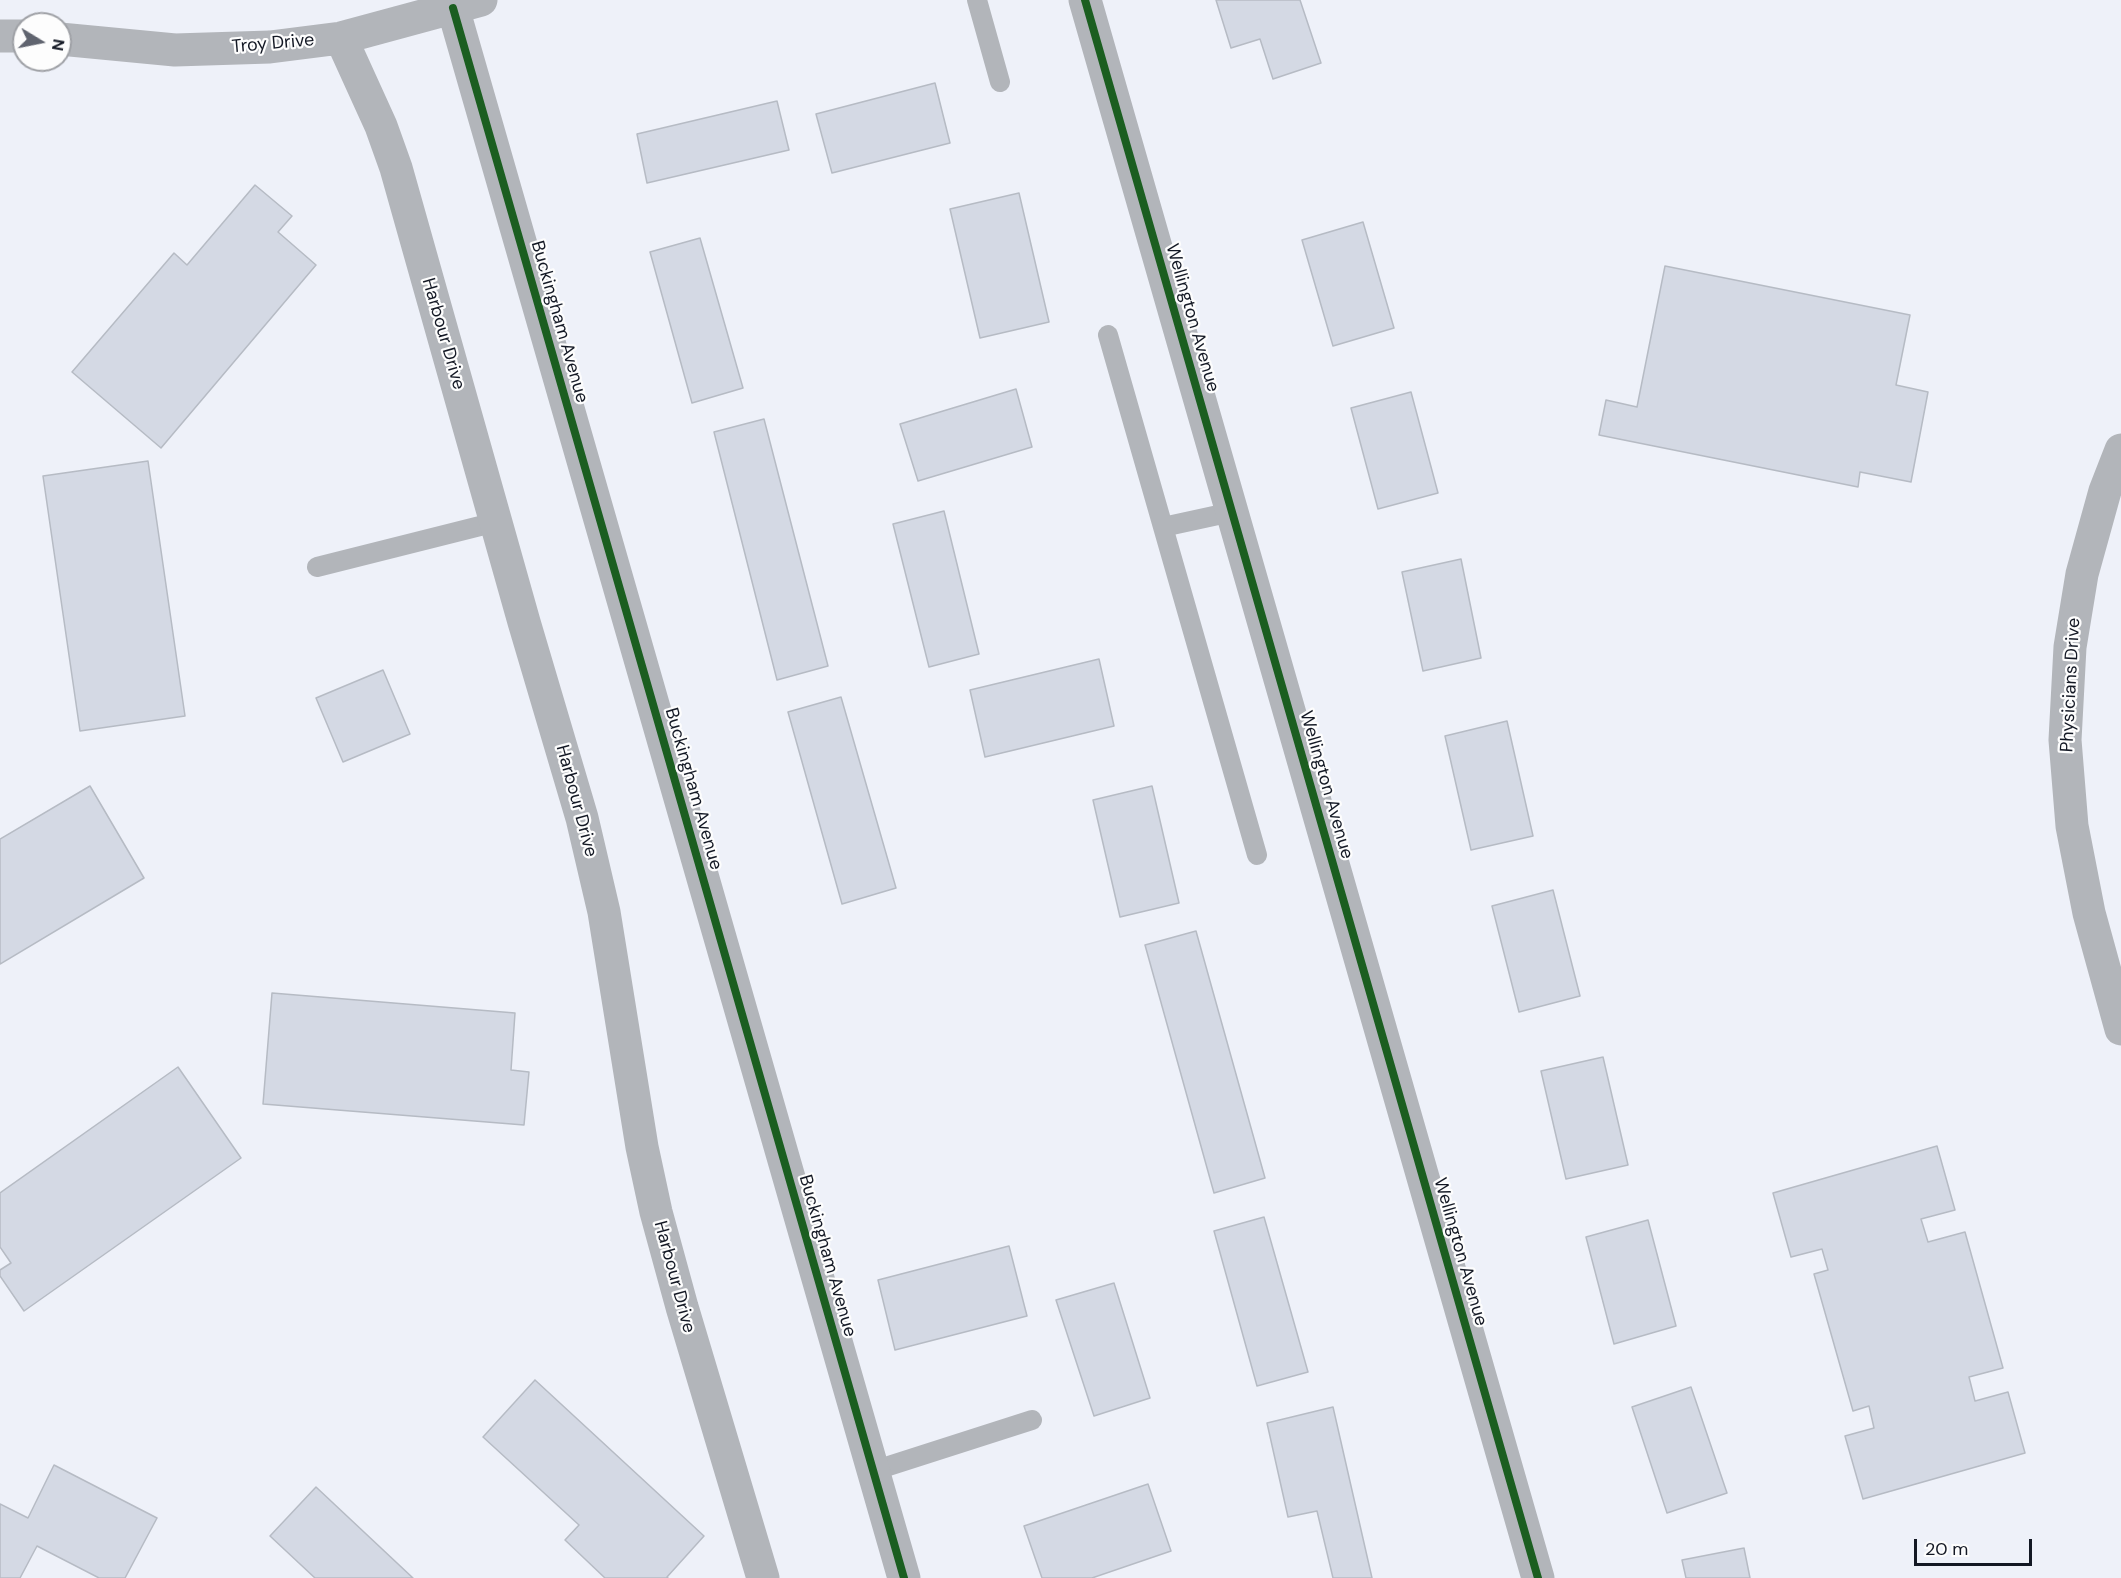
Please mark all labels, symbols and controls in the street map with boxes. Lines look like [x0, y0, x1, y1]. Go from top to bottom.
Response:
north arrow [12, 12, 72, 72]
street label: Troy Drive [231, 30, 315, 58]
text: N [47, 37, 70, 52]
street label: Buckingham Avenue [526, 239, 592, 405]
street label: Wellington Avenue [1161, 241, 1223, 395]
street label: Harbour Drive [417, 276, 469, 392]
street label: Physicians Drive [2057, 617, 2085, 753]
street label: Buckingham Avenue [660, 706, 726, 872]
street label: Wellington Avenue [1295, 708, 1357, 862]
street label: Harbour Drive [551, 743, 601, 859]
street label: Buckingham Avenue [794, 1173, 860, 1339]
street label: Wellington Avenue [1429, 1175, 1491, 1329]
street label: Harbour Drive [649, 1219, 699, 1335]
scale bar [1917, 1527, 2036, 1565]
text: 20 m [1925, 1537, 1968, 1561]

